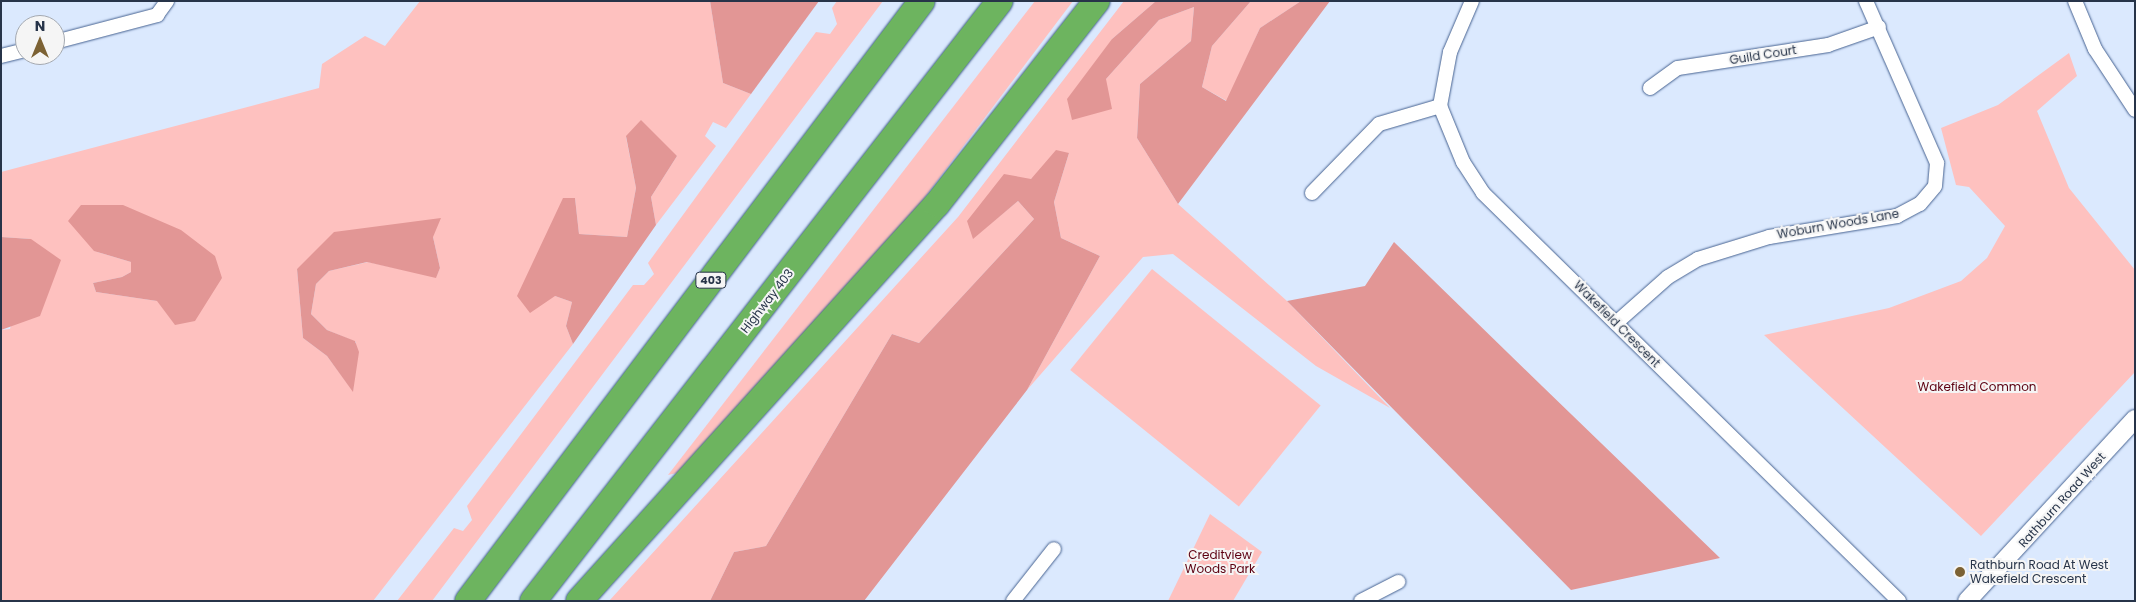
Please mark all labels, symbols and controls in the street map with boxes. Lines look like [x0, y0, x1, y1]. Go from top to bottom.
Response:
north arrow [15, 15, 65, 65]
text: N [35, 16, 45, 36]
street label: Guild Court [1728, 43, 1798, 67]
street label: Woburn Woods Lane [1776, 206, 1900, 242]
street label: Highway 403 [738, 266, 796, 336]
road number: 403 [695, 272, 727, 288]
street label: Wakefield Crescent [1571, 278, 1663, 370]
park label: Wakefield Common [1917, 380, 2037, 394]
street label: Rathburn Road West [2016, 450, 2108, 550]
park label: Creditview Woods Park [1185, 548, 1255, 576]
place label: Rathburn Road At West Wakefield Crescent [1970, 558, 2108, 586]
marker: Rathburn Road At West Wakefield Crescent [1954, 566, 1966, 578]

